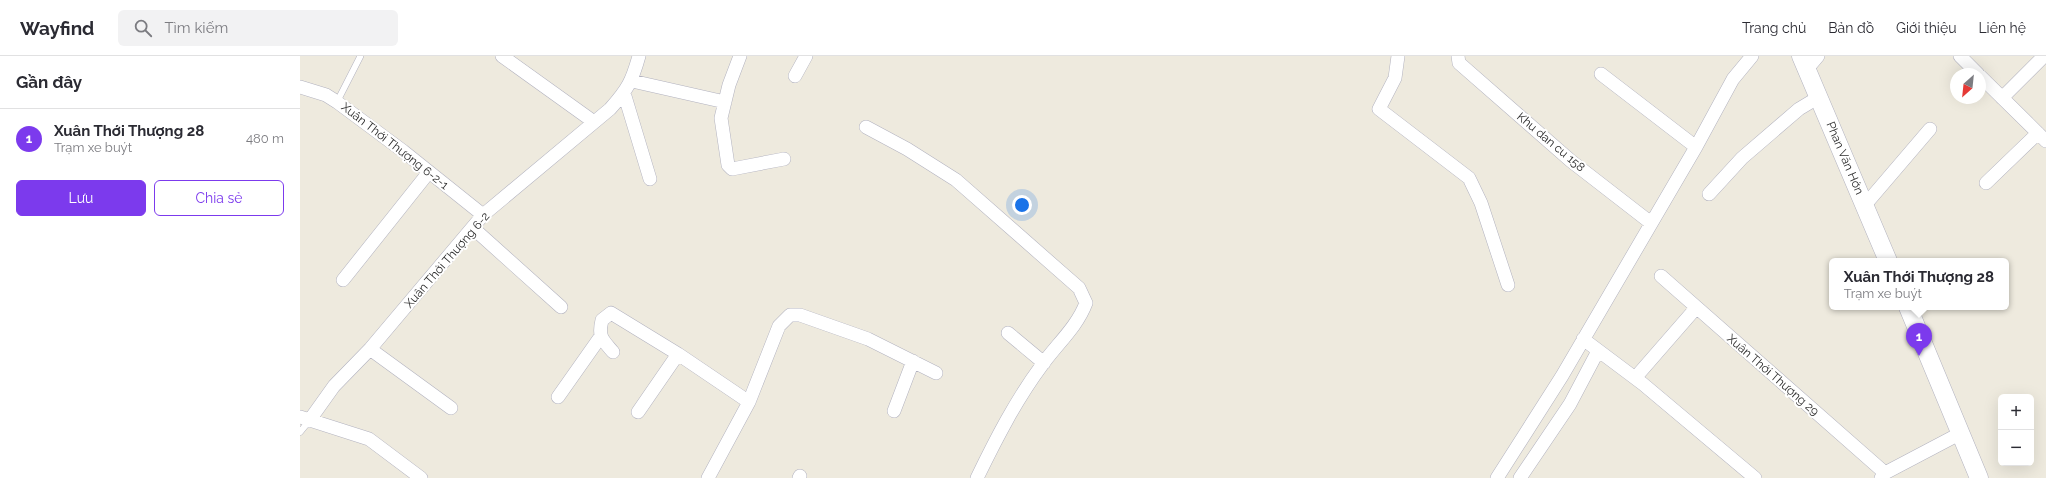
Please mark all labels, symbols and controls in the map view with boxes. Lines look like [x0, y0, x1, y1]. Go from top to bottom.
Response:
search box [118, 10, 398, 46]
text: Wayfind [20, 17, 94, 39]
icon: search [132, 17, 154, 39]
text: Tìm kiếm [164, 19, 228, 37]
text: Trang chủ [1742, 20, 1806, 36]
text: Bản đồ [1828, 20, 1874, 36]
text: Giới thiệu [1896, 20, 1956, 36]
text: Liên hệ [1978, 20, 2026, 36]
north arrow [1950, 68, 1986, 104]
text: Gần đây [16, 72, 82, 92]
street label: Xuân Thới Thượng 6-2-1 [339, 100, 451, 192]
street label: Khu dan cu 158 [1514, 109, 1588, 175]
street label: Phan Văn Hớn [1823, 119, 1867, 197]
text: Xuân Thới Thượng 28 [54, 122, 204, 140]
text: 1 [26, 131, 32, 146]
text: 480 m [246, 131, 284, 146]
text: Trạm xe buýt [54, 140, 132, 155]
button: Lưu [16, 180, 146, 216]
button: Chia sẻ [154, 180, 284, 216]
your location [1012, 195, 1032, 215]
street label: Xuân Thới Thượng 6-2 [402, 209, 492, 311]
popup [1829, 258, 2009, 310]
text: Xuân Thới Thượng 28 [1844, 268, 1994, 286]
text: Trạm xe buýt [1844, 286, 1922, 301]
pin: 1 [1906, 323, 1932, 356]
street label: Xuân Thới Thượng 29 [1724, 331, 1822, 419]
map controls [1998, 394, 2034, 466]
button: + [1998, 394, 2034, 430]
button: − [1998, 430, 2034, 466]

